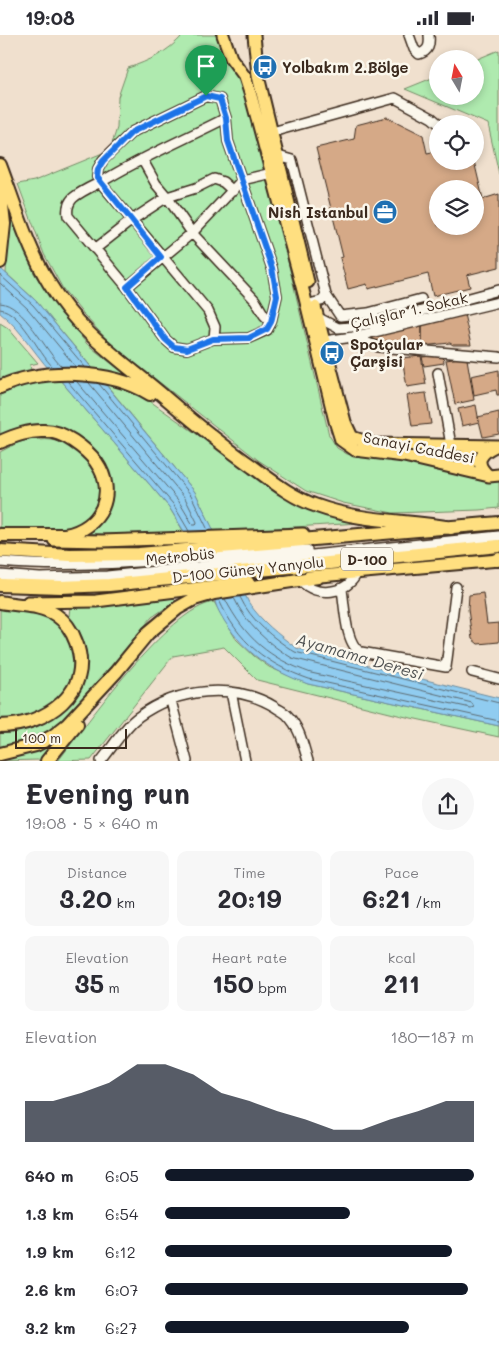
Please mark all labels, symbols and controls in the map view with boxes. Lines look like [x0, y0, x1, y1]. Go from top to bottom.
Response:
text: 19:08 [25, 5, 75, 30]
pin [185, 45, 227, 96]
north arrow [429, 50, 484, 105]
map controls [429, 50, 484, 235]
icon: arrive [192, 52, 220, 80]
bus stop icon: Yolbakım 2.Bölge [252, 54, 278, 80]
place label: Yolbakım 2.Bölge [282, 57, 409, 77]
button: locate [429, 115, 484, 170]
button: layers [429, 180, 484, 235]
office icon: Nish Istanbul [372, 199, 398, 225]
place label: Nish Istanbul [268, 202, 368, 222]
street label: Çalışlar 1. Sokak [348, 287, 470, 333]
place label: Spotçular Çarşisi [350, 334, 423, 372]
bus stop icon: Spotçular Çarşisi [319, 340, 345, 366]
street label: Sanayi Caddesi [362, 426, 476, 468]
street label: Metrobüs [144, 542, 216, 570]
road number: D-100 [341, 547, 393, 571]
street label: D-100 Güney Yanyolu [171, 551, 325, 587]
water label: Ayamama Deresi [294, 628, 426, 684]
scale bar [15, 726, 128, 749]
text: 100 m [22, 728, 61, 747]
text: Evening run [25, 775, 190, 811]
button: share [422, 778, 474, 830]
text: 19:08 · 5 × 640 m [25, 812, 158, 833]
text: Distance [67, 863, 127, 882]
text: Time [234, 863, 265, 882]
text: Pace [385, 863, 419, 882]
text: 3.20 [59, 882, 112, 914]
text: 20:19 [217, 882, 282, 914]
text: 6:21 [363, 882, 411, 914]
text: km [112, 893, 135, 912]
text: /km [411, 893, 441, 912]
text: Elevation [66, 948, 129, 967]
text: Heart rate [212, 948, 287, 967]
text: kcal [388, 948, 416, 967]
text: 35 [75, 967, 104, 999]
text: 150 [212, 967, 254, 999]
text: 211 [384, 967, 420, 999]
text: m [104, 978, 120, 997]
text: bpm [254, 978, 287, 997]
text: Elevation [25, 1026, 97, 1047]
text: 180–187 m [391, 1026, 474, 1047]
text: 640 m [25, 1165, 74, 1186]
text: 6:05 [105, 1165, 139, 1186]
text: 1.3 km [25, 1203, 74, 1224]
text: 6:54 [105, 1203, 138, 1224]
text: 1.9 km [25, 1241, 74, 1262]
text: 6:12 [105, 1241, 136, 1262]
text: 2.6 km [25, 1279, 76, 1300]
text: 6:07 [105, 1279, 138, 1300]
text: 3.2 km [25, 1317, 76, 1338]
text: 6:27 [105, 1317, 137, 1338]

